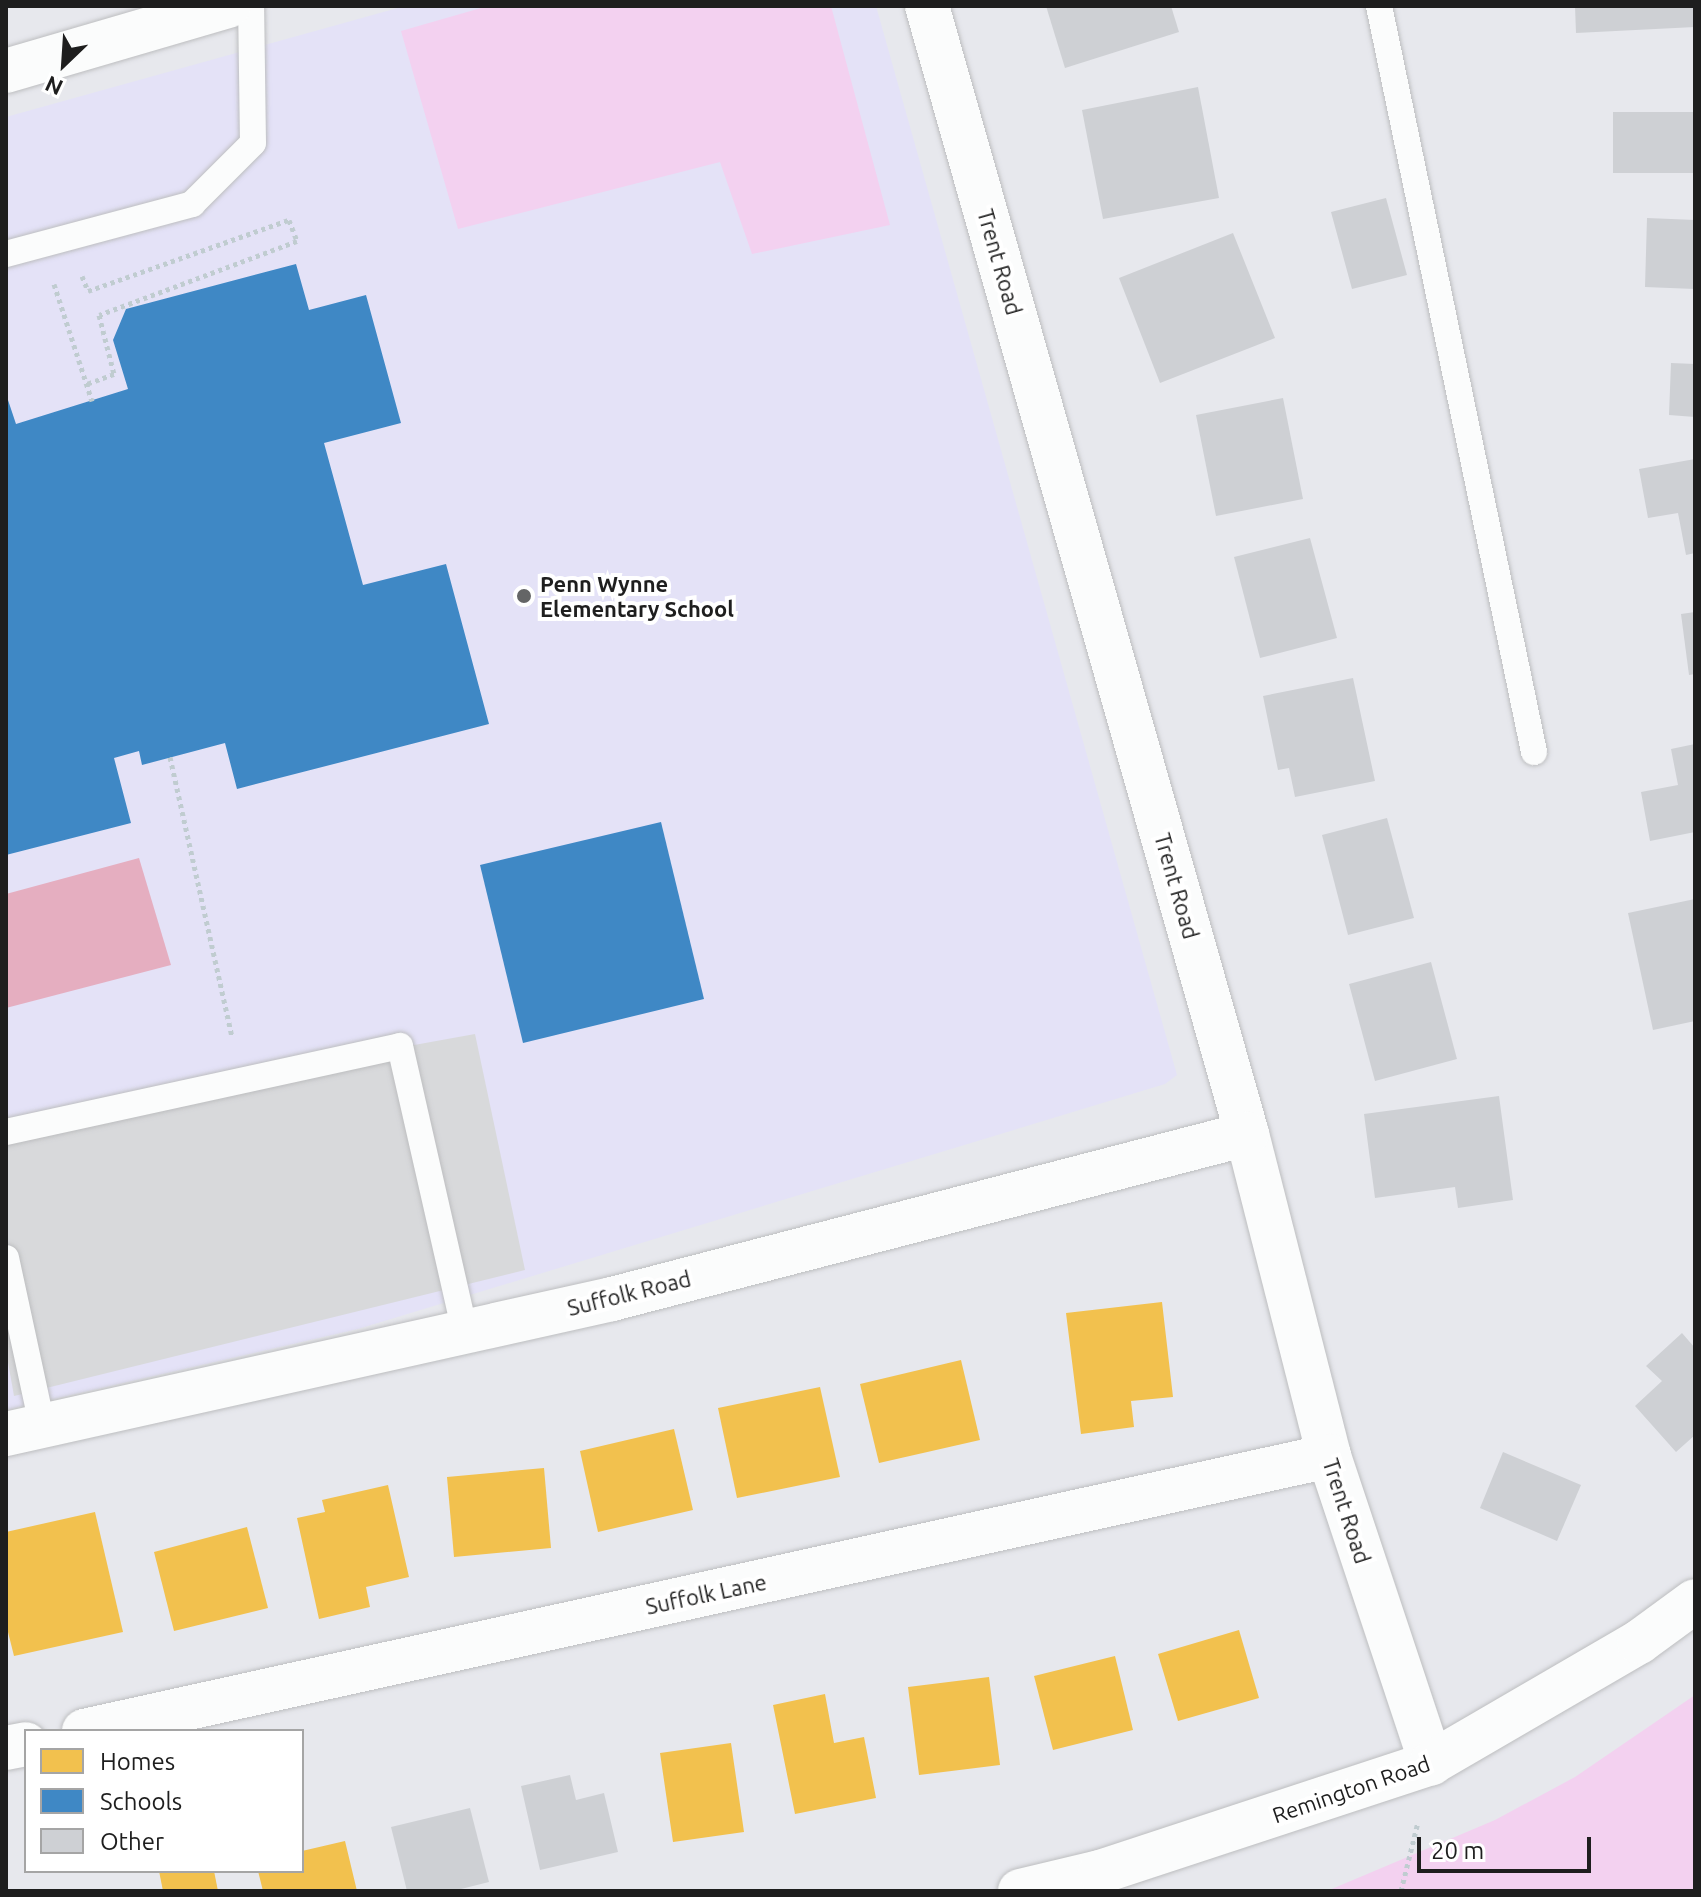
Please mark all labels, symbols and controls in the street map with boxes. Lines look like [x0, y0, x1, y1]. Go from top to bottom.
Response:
north arrow [24, 24, 104, 104]
text: N [41, 71, 66, 101]
street label: Trent Road [972, 206, 1028, 318]
place label: Penn Wynne Elementary School [540, 570, 734, 622]
marker: Penn Wynne Elementary School [515, 587, 533, 605]
street label: Trent Road [1149, 830, 1205, 942]
street label: Suffolk Road [565, 1265, 693, 1321]
street label: Trent Road [1318, 1455, 1376, 1567]
street label: Suffolk Lane [643, 1568, 769, 1620]
legend [24, 1729, 304, 1873]
text: Homes [100, 1748, 175, 1775]
street label: Remington Road [1269, 1750, 1433, 1828]
text: Schools [100, 1788, 182, 1815]
scale bar [1421, 1821, 1595, 1871]
text: Other [100, 1828, 164, 1855]
text: 20 m [1431, 1837, 1484, 1864]

